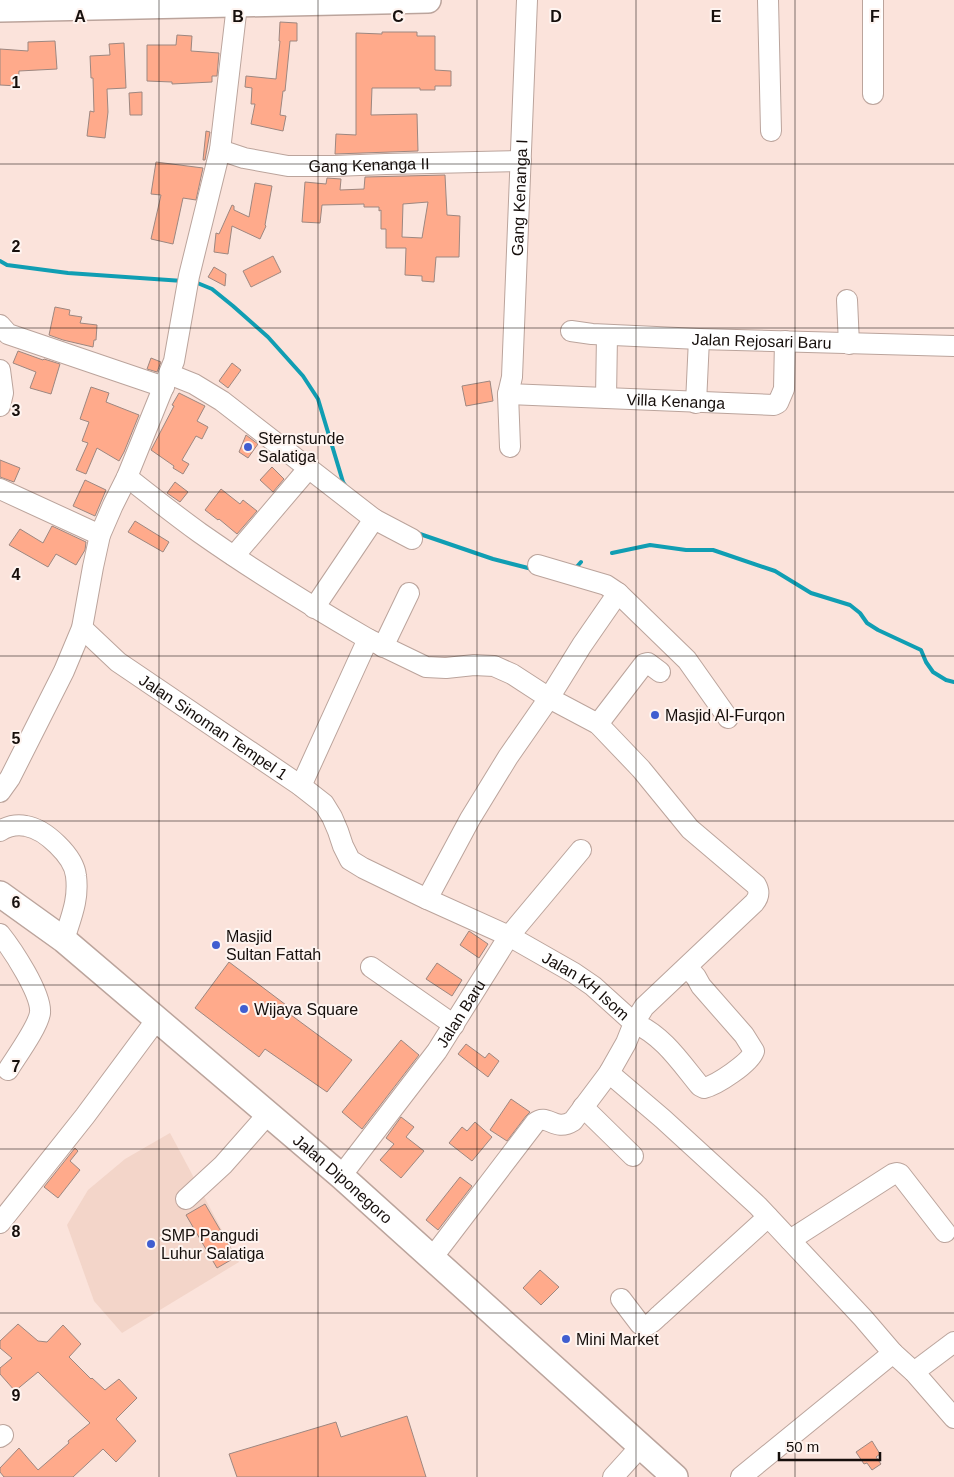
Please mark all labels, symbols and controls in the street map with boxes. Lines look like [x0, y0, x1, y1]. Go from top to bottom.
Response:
text: A [74, 8, 86, 25]
text: B [232, 8, 244, 25]
text: C [392, 8, 404, 25]
text: D [550, 8, 562, 25]
text: E [711, 8, 722, 25]
text: F [870, 8, 880, 25]
text: 1 [12, 74, 21, 91]
street label: Gang Kenanga I [509, 139, 530, 256]
street label: Gang Kenanga II [308, 155, 430, 175]
text: 2 [12, 238, 21, 255]
street label: Jalan Rejosari Baru [691, 331, 832, 352]
street label: Villa Kenanga [626, 391, 726, 412]
text: 3 [12, 402, 21, 419]
place label: Sternstunde Salatiga [258, 430, 344, 465]
marker: Sternstunde Salatiga [242, 441, 254, 453]
text: 4 [12, 566, 21, 583]
street label: Jalan Sinoman Tempel 1 [136, 671, 291, 783]
place label: Masjid Al-Furqon [665, 707, 785, 724]
marker: Masjid Al-Furqon [649, 709, 661, 721]
text: 5 [12, 730, 21, 747]
text: 6 [12, 894, 21, 911]
place label: Masjid Sultan Fattah [226, 928, 321, 963]
marker: Masjid Sultan Fattah [210, 939, 222, 951]
street label: Jalan KH Isom [539, 949, 633, 1024]
street label: Jalan Baru [433, 977, 488, 1051]
place label: Wijaya Square [254, 1001, 358, 1018]
marker: Wijaya Square [238, 1003, 250, 1015]
text: 7 [12, 1058, 21, 1075]
street label: Jalan Diponegoro [290, 1131, 395, 1227]
text: 8 [12, 1223, 21, 1240]
place label: SMP Pangudi Luhur Salatiga [161, 1227, 264, 1262]
marker: SMP Pangudi Luhur Salatiga [145, 1238, 157, 1250]
place label: Mini Market [576, 1331, 659, 1348]
marker: Mini Market [560, 1333, 572, 1345]
text: 9 [12, 1387, 21, 1404]
scale bar [779, 1430, 880, 1462]
text: 50 m [786, 1438, 819, 1455]

